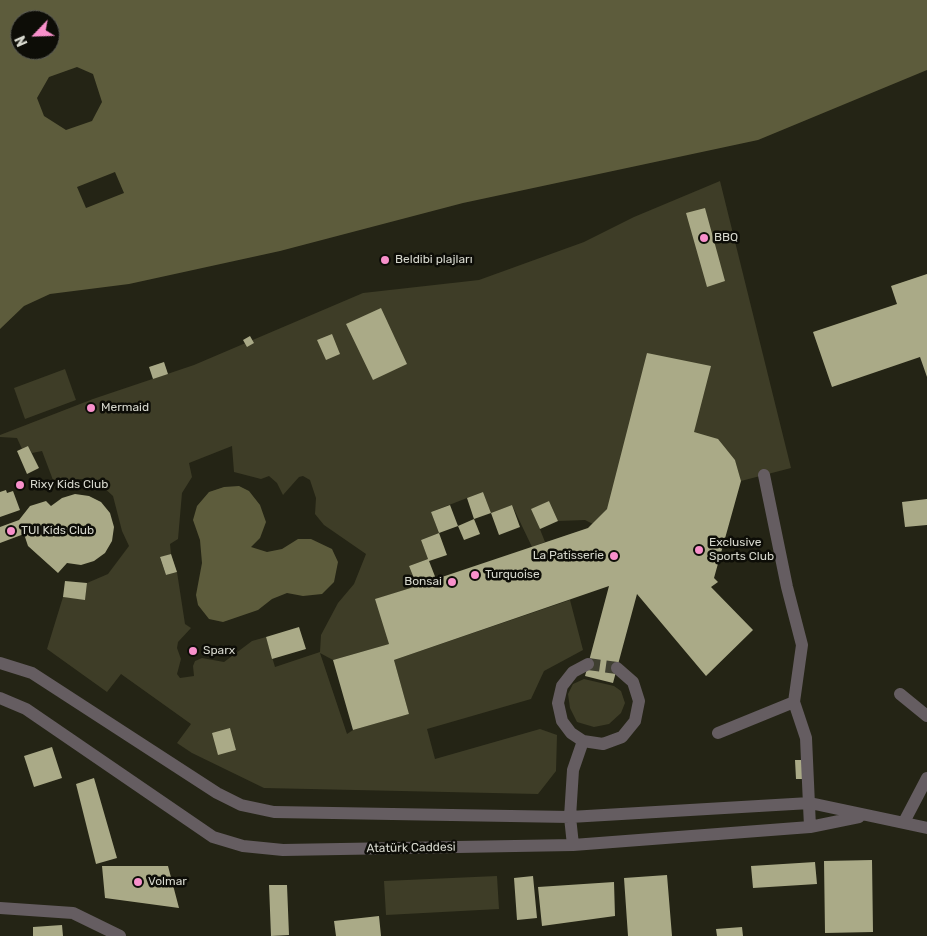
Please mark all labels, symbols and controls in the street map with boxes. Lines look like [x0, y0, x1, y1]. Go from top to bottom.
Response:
north arrow [10, 10, 60, 60]
text: N [12, 33, 32, 49]
place label: BBQ [714, 231, 738, 245]
marker: BBQ [698, 232, 710, 244]
place label: Beldibi plajları [395, 253, 473, 267]
marker: Beldibi plajları [379, 254, 391, 266]
place label: Mermaid [101, 401, 149, 415]
marker: Mermaid [85, 402, 97, 414]
place label: Rixy Kids Club [30, 478, 108, 492]
marker: Rixy Kids Club [14, 479, 26, 491]
place label: TUI Kids Club [21, 524, 94, 538]
marker: TUI Kids Club [5, 525, 17, 537]
place label: Exclusive Sports Club [709, 536, 774, 564]
marker: Exclusive Sports Club [693, 544, 705, 556]
place label: La Patisserie [533, 549, 604, 563]
marker: La Patisserie [608, 550, 620, 562]
place label: Turquoise [485, 568, 540, 582]
marker: Turquoise [469, 569, 481, 581]
place label: Bonsai [404, 575, 442, 589]
marker: Bonsai [446, 576, 458, 588]
place label: Sparx [203, 644, 235, 658]
marker: Sparx [187, 645, 199, 657]
street label: Atatürk Caddesi [366, 840, 456, 856]
place label: Volmar [148, 875, 187, 889]
marker: Volmar [132, 876, 144, 888]

